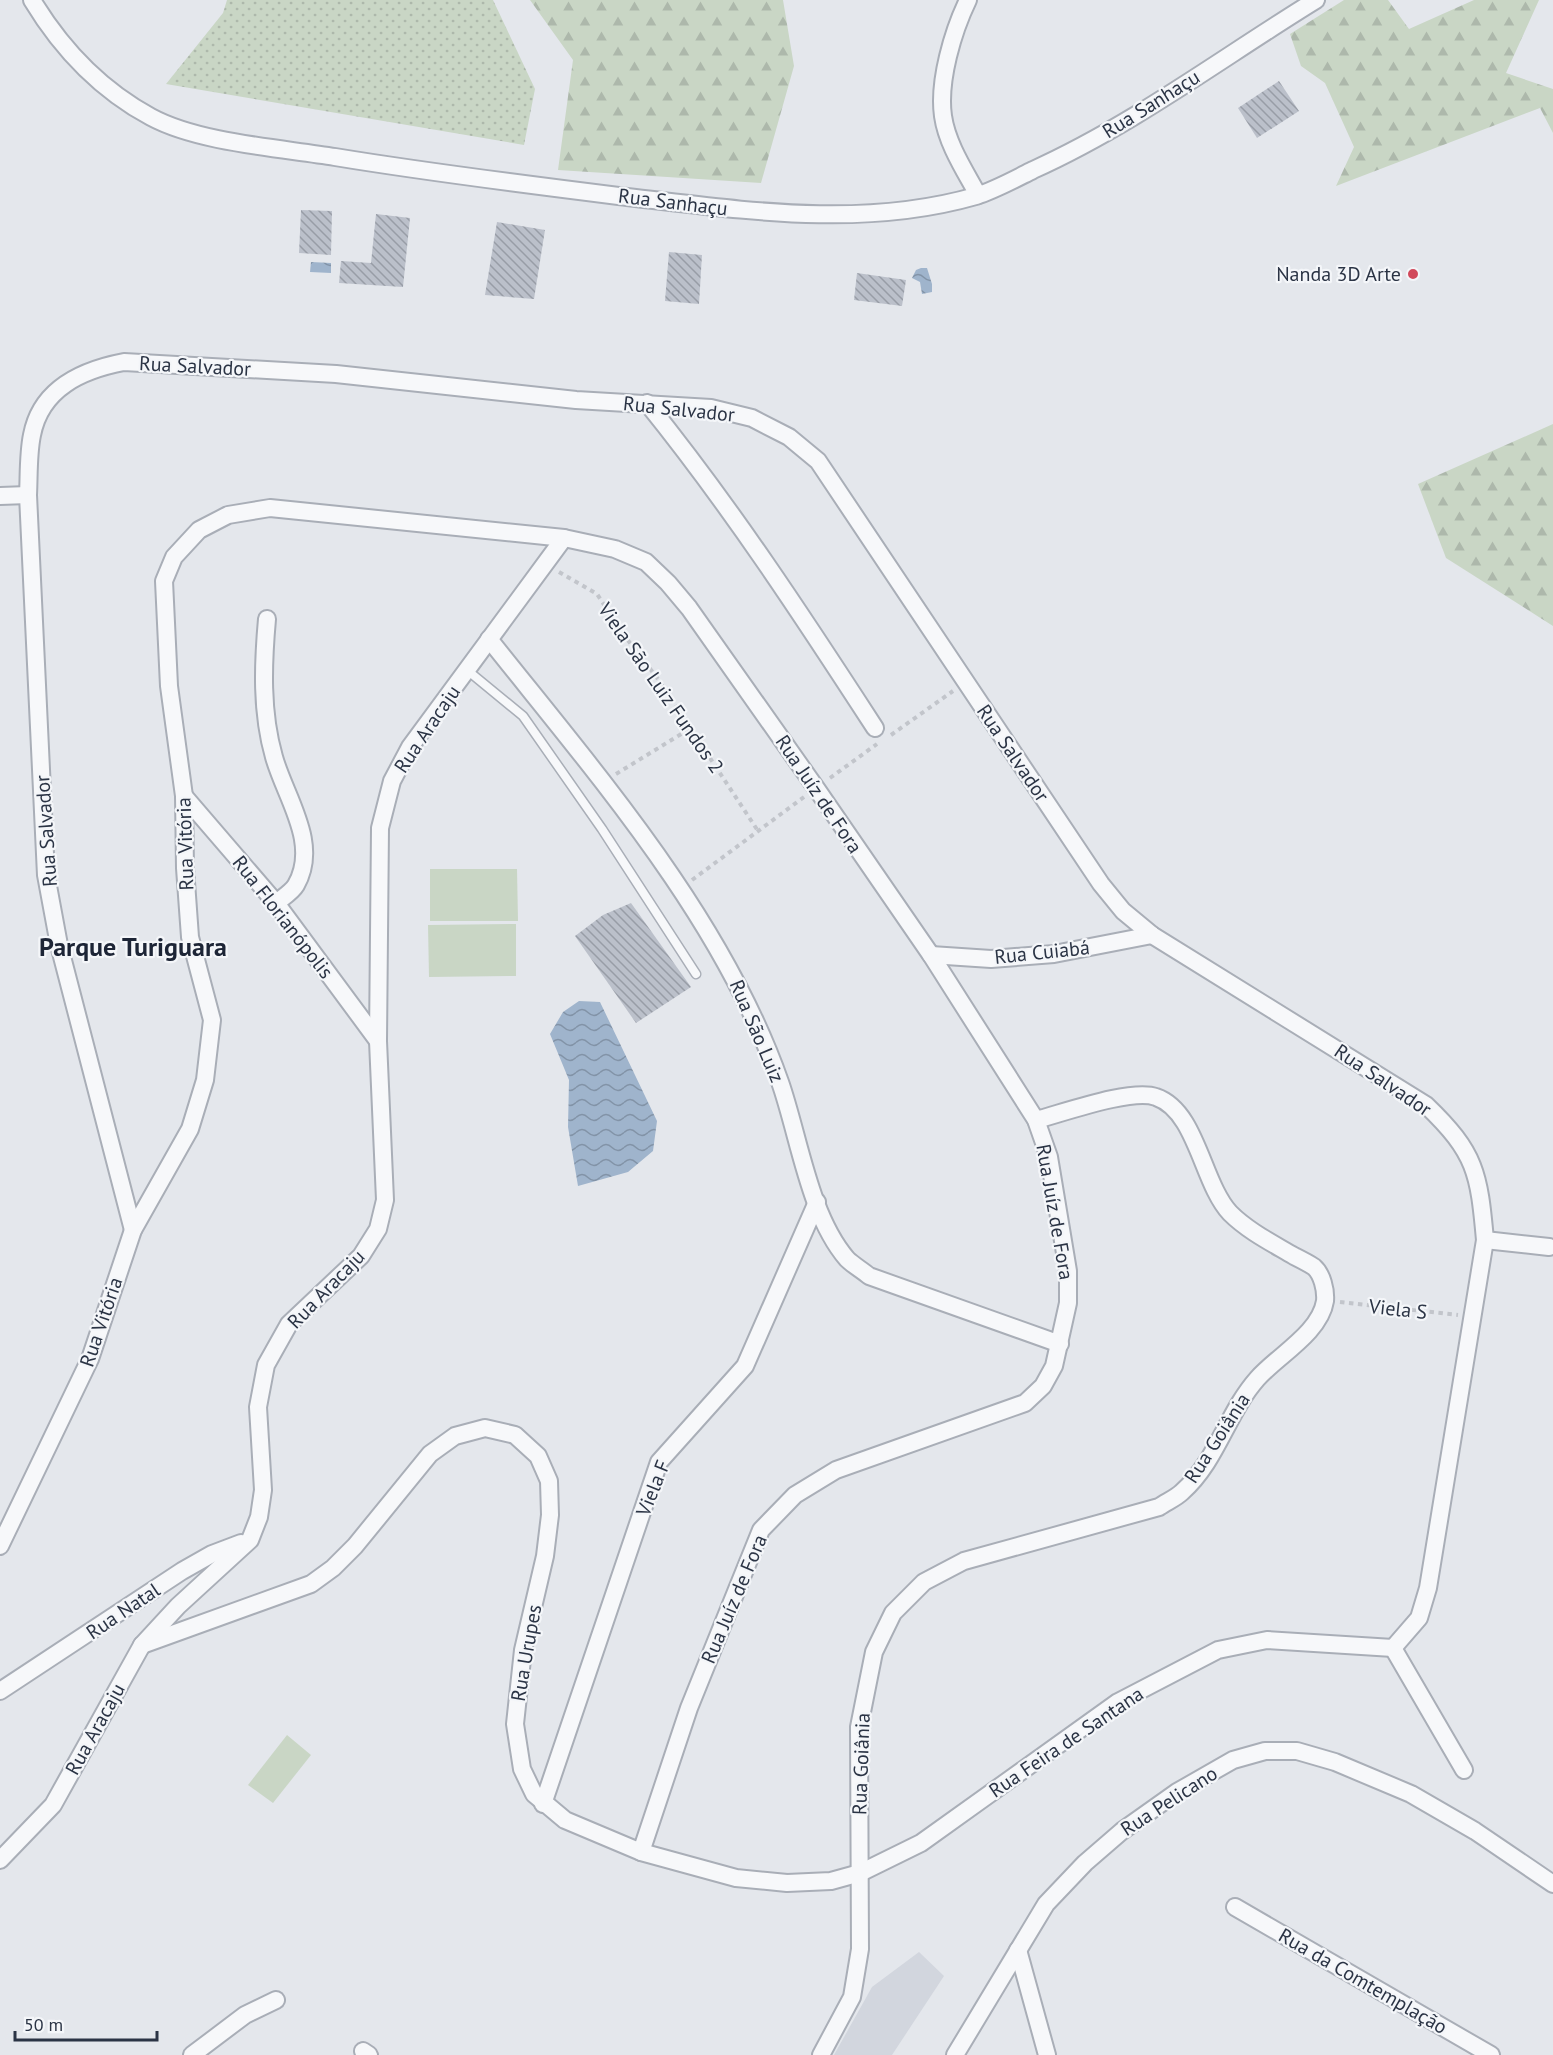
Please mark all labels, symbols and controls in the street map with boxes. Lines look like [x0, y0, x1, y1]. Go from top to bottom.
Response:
street label: Rua Sanhaçu [1098, 64, 1204, 144]
street label: Rua Sanhaçu [617, 182, 729, 222]
place label: Nanda 3D Arte [1276, 261, 1401, 287]
marker: Nanda 3D Arte [1406, 267, 1420, 281]
street label: Rua Salvador [138, 350, 252, 382]
street label: Rua Salvador [622, 390, 736, 428]
street label: Viela São Luiz Fundos 2 [592, 597, 730, 778]
street label: Rua Aracaju [388, 680, 466, 778]
street label: Rua Salvador [971, 699, 1055, 807]
street label: Rua Juíz de Fora [770, 730, 868, 858]
street label: Rua Salvador [29, 774, 63, 888]
street label: Rua Vitória [170, 797, 200, 891]
street label: Rua Florianópolis [227, 850, 339, 984]
district label: Parque Turiguara [39, 930, 227, 963]
street label: Rua Cuiabá [993, 934, 1091, 970]
street label: Rua São Luiz [724, 976, 790, 1086]
street label: Rua Salvador [1329, 1038, 1437, 1122]
street label: Rua Juíz de Fora [1030, 1142, 1080, 1282]
street label: Rua Aracaju [282, 1244, 370, 1334]
street label: Rua Vitória [74, 1274, 128, 1370]
street label: Viela S [1367, 1293, 1429, 1325]
street label: Rua Goiânia [1178, 1388, 1256, 1488]
street label: Viela F [630, 1456, 676, 1521]
street label: Rua Juíz de Fora [695, 1531, 773, 1667]
street label: Rua Natal [81, 1577, 165, 1645]
street label: Rua Urupes [505, 1603, 547, 1703]
street label: Rua Aracaju [59, 1679, 131, 1779]
street label: Rua Feira de Santana [984, 1681, 1148, 1803]
street label: Rua Goiânia [846, 1712, 876, 1816]
street label: Rua Pelicano [1116, 1760, 1222, 1842]
street label: Rua da Comtemplação [1274, 1922, 1452, 2040]
scale bar [15, 2004, 158, 2042]
text: 50 m [24, 2013, 63, 2036]

